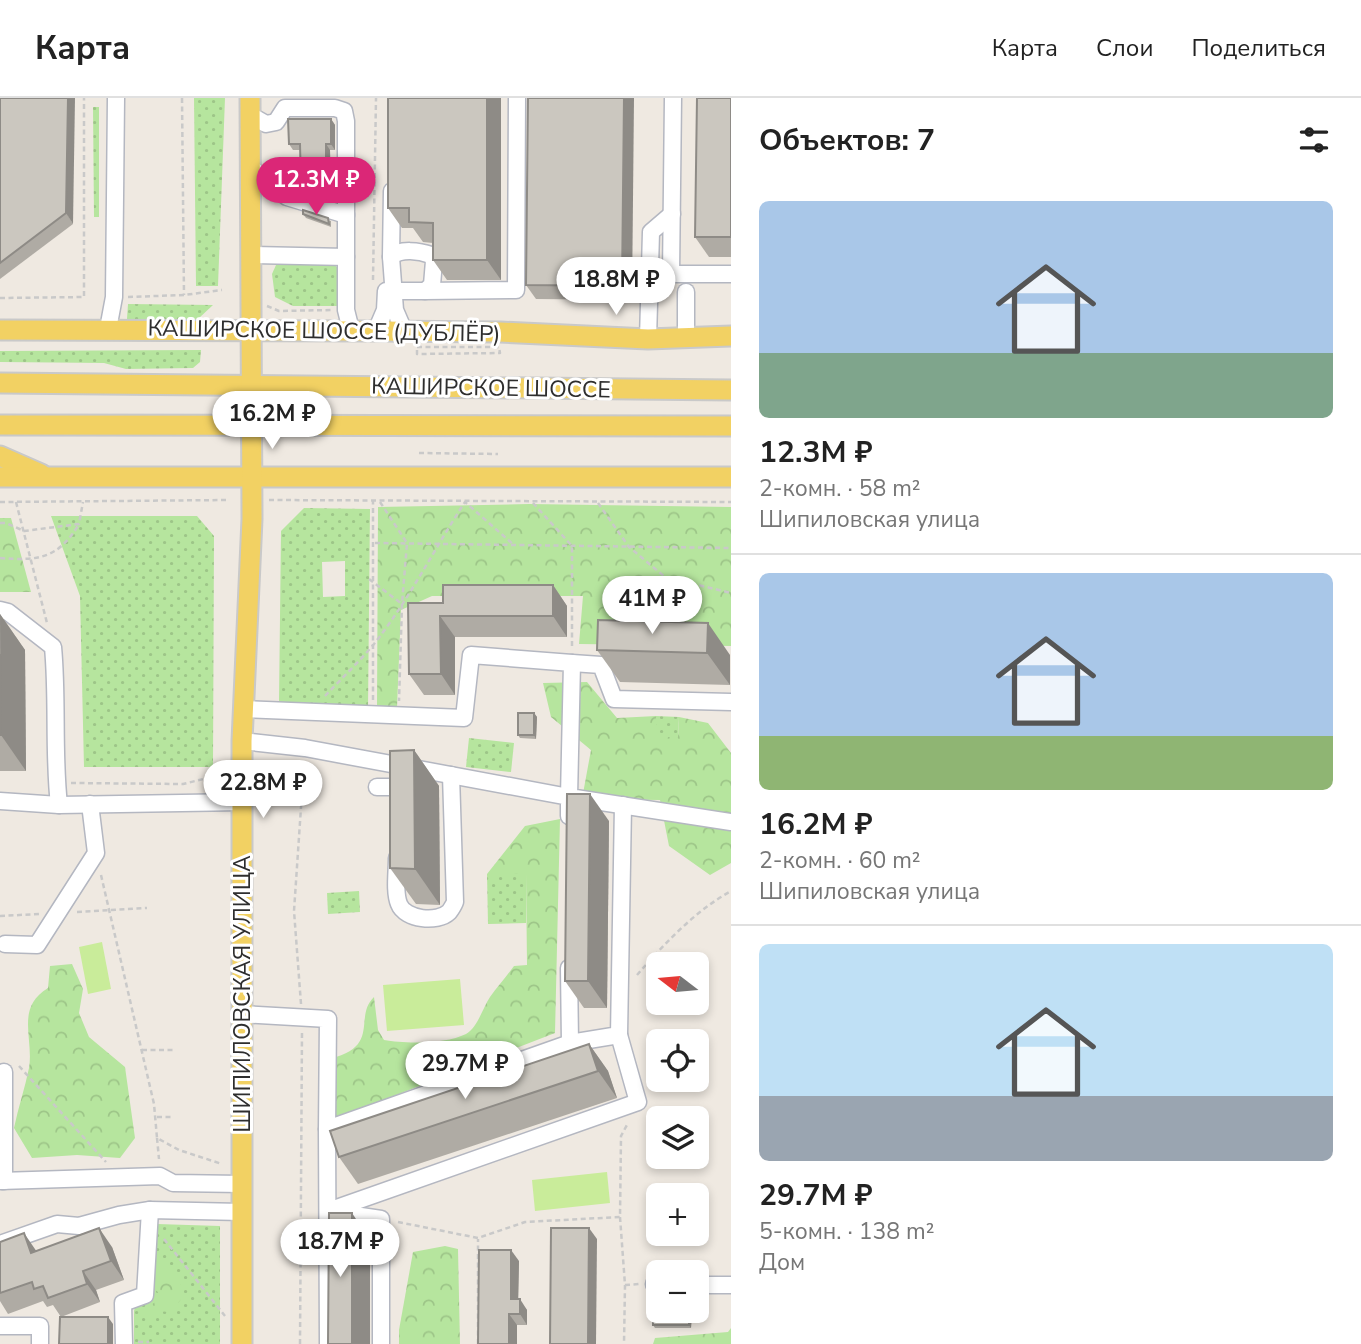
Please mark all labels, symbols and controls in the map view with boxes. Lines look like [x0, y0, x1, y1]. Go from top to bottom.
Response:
text: Карта [35, 26, 130, 71]
text: Карта [992, 32, 1058, 64]
text: Слои [1096, 32, 1153, 64]
text: Поделиться [1191, 32, 1326, 64]
text: Объектов: 7 [759, 120, 935, 161]
icon: filters [1295, 121, 1333, 159]
pin: 12.3M ₽ [251, 158, 381, 217]
text: 12.3M ₽ [272, 164, 360, 195]
icon: home [983, 246, 1109, 372]
pin: 18.8M ₽ [551, 258, 681, 317]
text: 18.8M ₽ [572, 264, 660, 295]
street label: КАШИРСКОЕ ШОССЕ (ДУБЛЁР) [147, 312, 501, 350]
street label: КАШИРСКОЕ ШОССЕ [371, 370, 611, 406]
pin: 16.2M ₽ [207, 392, 337, 451]
text: 16.2M ₽ [228, 398, 316, 429]
text: 12.3M ₽ [759, 432, 873, 473]
text: 2-комн. · 58 m² [759, 473, 921, 504]
text: Шипиловская улица [759, 504, 980, 535]
pin: 41M ₽ [603, 576, 701, 636]
text: 41M ₽ [618, 583, 686, 614]
icon: home [983, 618, 1109, 744]
pin: 22.8M ₽ [198, 760, 328, 820]
text: 22.8M ₽ [219, 767, 307, 798]
text: 16.2M ₽ [759, 804, 873, 845]
text: 2-комн. · 60 m² [759, 845, 921, 876]
street label: ШИПИЛОВСКАЯ УЛИЦА [227, 855, 258, 1133]
text: Шипиловская улица [759, 876, 980, 907]
north arrow [646, 952, 709, 1015]
map controls [646, 952, 709, 1323]
icon: home [983, 989, 1109, 1115]
button: locate [646, 1029, 709, 1092]
pin: 29.7M ₽ [400, 1042, 530, 1101]
text: 29.7M ₽ [421, 1048, 509, 1079]
button: layers [646, 1106, 709, 1169]
text: 29.7M ₽ [759, 1175, 873, 1216]
button: + [646, 1183, 709, 1246]
text: 5-комн. · 138 m² [759, 1216, 934, 1247]
pin: 18.7M ₽ [275, 1220, 405, 1279]
text: 18.7M ₽ [296, 1226, 384, 1257]
text: Дом [759, 1247, 805, 1278]
button: − [646, 1260, 709, 1323]

